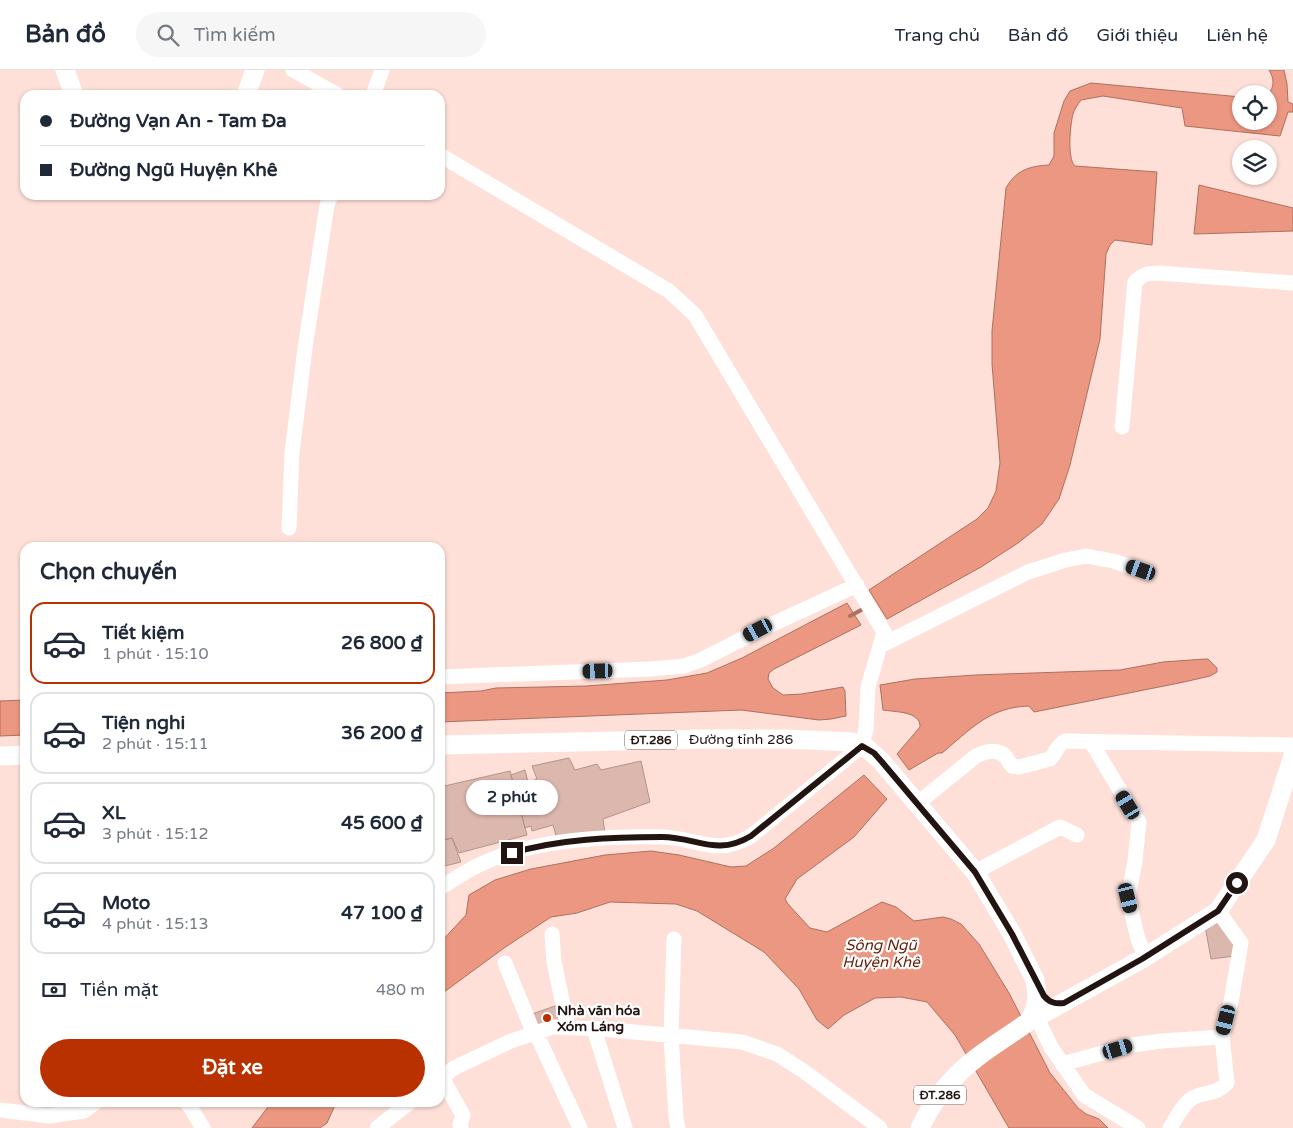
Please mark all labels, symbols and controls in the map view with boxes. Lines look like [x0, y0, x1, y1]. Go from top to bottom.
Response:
search box [136, 12, 486, 57]
text: Bản đồ [25, 20, 106, 49]
icon: search [154, 21, 182, 49]
text: Tìm kiếm [194, 24, 276, 46]
text: Trang chủ [895, 24, 980, 46]
text: Bản đồ [1008, 24, 1068, 46]
text: Giới thiệu [1096, 24, 1178, 46]
text: Liên hệ [1206, 24, 1268, 46]
map controls [1232, 85, 1277, 185]
button: locate [1232, 85, 1277, 130]
text: Đường Vạn An - Tam Đa [70, 110, 287, 132]
button: layers [1232, 140, 1277, 185]
text: Đường Ngũ Huyện Khê [70, 159, 278, 181]
car [1124, 558, 1157, 582]
text: Chọn chuyến [40, 559, 177, 585]
car [741, 616, 774, 644]
icon: car [42, 621, 87, 666]
text: Tiết kiệm [102, 622, 184, 644]
text: 26 800 ₫ [341, 632, 423, 654]
text: 1 phút · 15:10 [102, 644, 209, 664]
car [582, 663, 613, 679]
icon: car [42, 711, 87, 756]
text: Tiện nghi [102, 712, 185, 734]
text: 36 200 ₫ [341, 722, 423, 744]
road number: ĐT.286 [625, 730, 677, 750]
street label: Đường tỉnh 286 [689, 731, 793, 748]
text: 2 phút · 15:11 [102, 734, 209, 754]
callout: 2 phút [466, 780, 558, 816]
text: 2 phút [487, 787, 537, 807]
car [1113, 788, 1142, 822]
icon: car [42, 801, 87, 846]
text: XL [102, 802, 126, 824]
text: 45 600 ₫ [341, 812, 423, 834]
text: 3 phút · 15:12 [102, 824, 209, 844]
route end [501, 842, 523, 864]
route start [1226, 872, 1248, 894]
car [1117, 882, 1138, 914]
icon: car [42, 891, 87, 936]
text: Moto [102, 892, 150, 914]
text: 47 100 ₫ [341, 902, 423, 924]
text: 4 phút · 15:13 [102, 914, 209, 934]
water label: Sông Ngũ Huyện Khê [842, 936, 921, 971]
icon: cash [40, 976, 68, 1004]
text: Tiền mặt [80, 979, 159, 1001]
text: 480 m [376, 980, 425, 1000]
place label: Nhà văn hóa Xóm Láng [557, 1002, 641, 1035]
car [1215, 1004, 1236, 1036]
marker: Nhà văn hóa Xóm Láng [541, 1012, 553, 1024]
car [1101, 1037, 1134, 1061]
button: Đặt xe [40, 1039, 425, 1097]
road number: ĐT.286 [914, 1086, 966, 1104]

